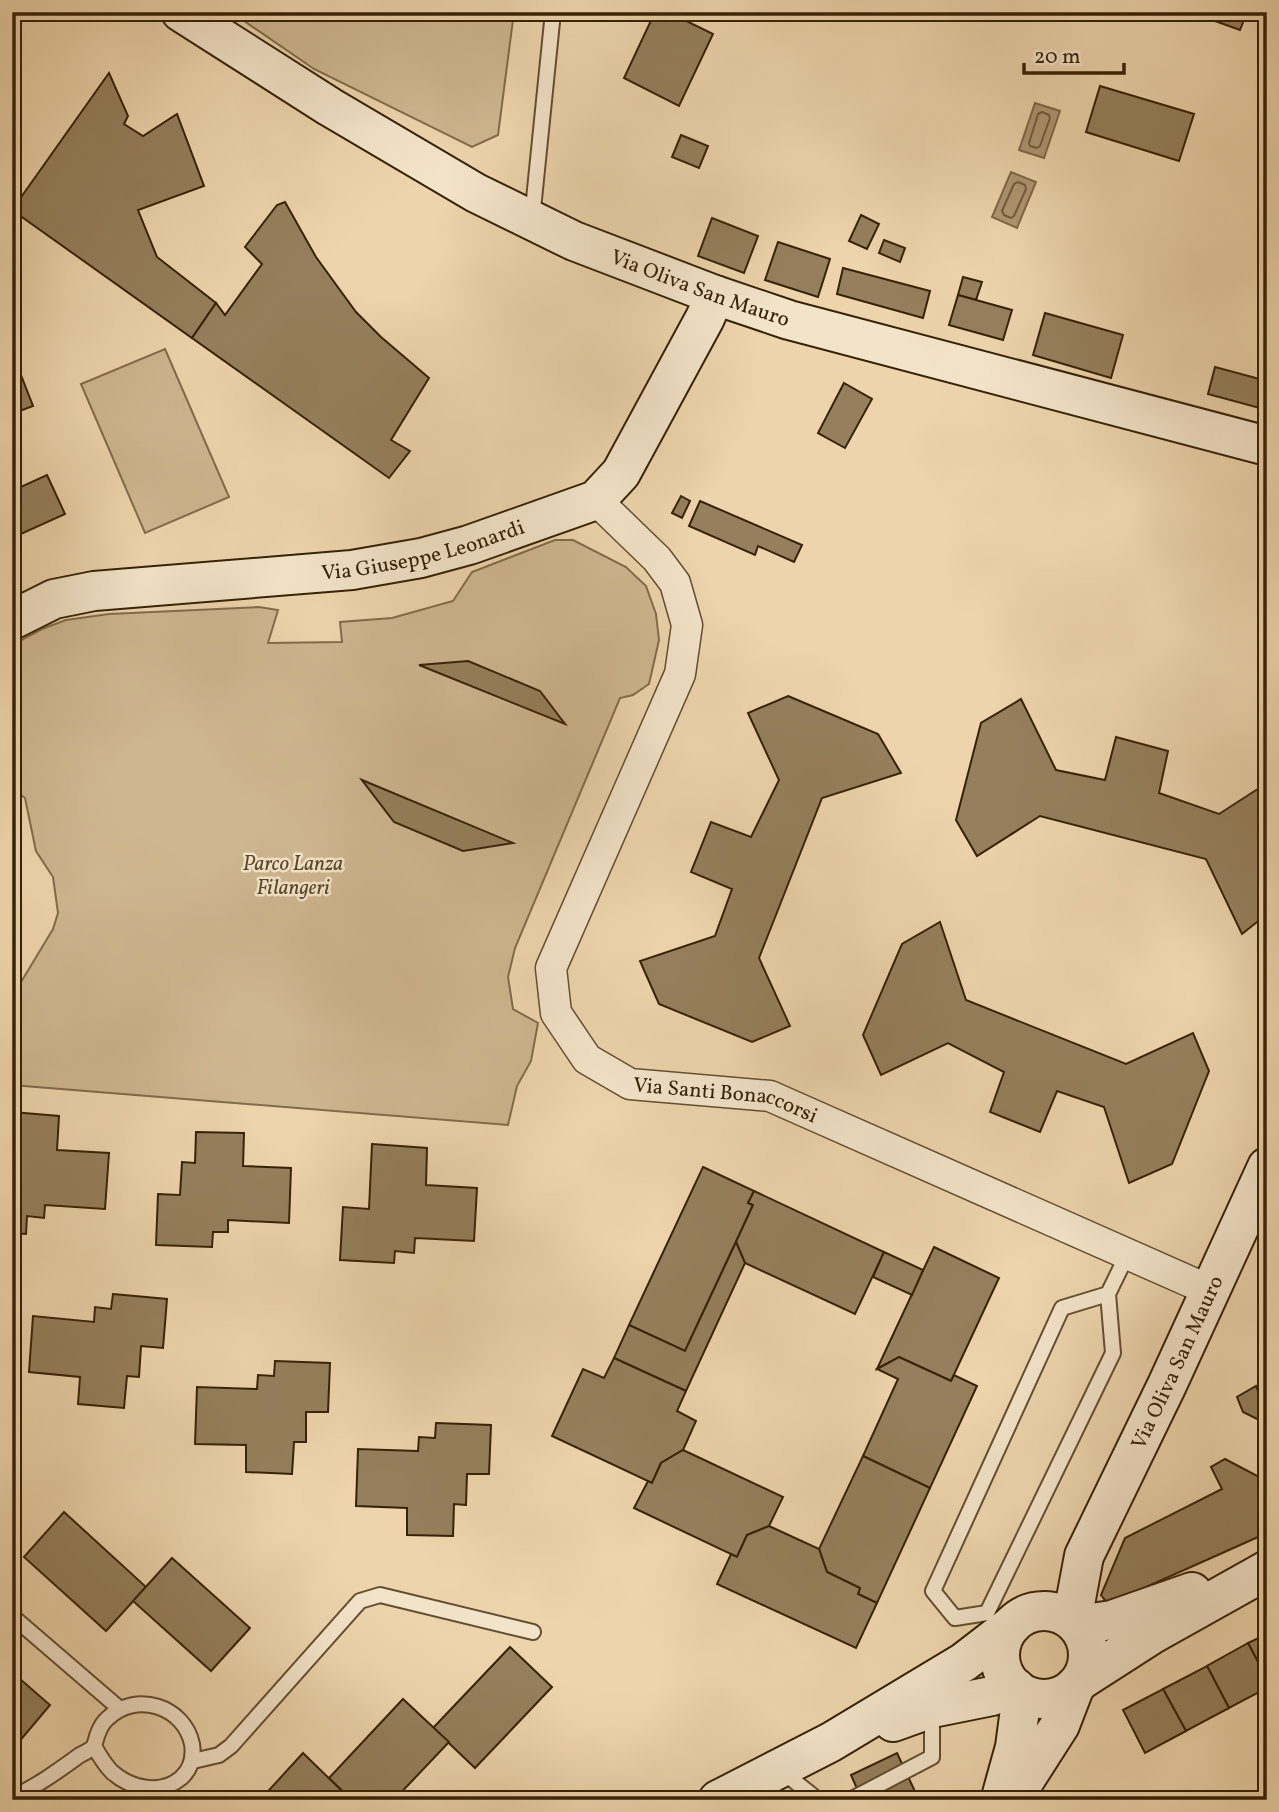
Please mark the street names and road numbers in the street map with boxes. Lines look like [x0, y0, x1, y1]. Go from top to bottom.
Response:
street label: Via Oliva San Mauro [606, 243, 793, 335]
street label: Via Giuseppe Leonardi [320, 513, 529, 588]
street label: Via Santi Bonaccorsi [632, 1071, 822, 1131]
street label: Via Oliva San Mauro [1125, 1271, 1231, 1455]

